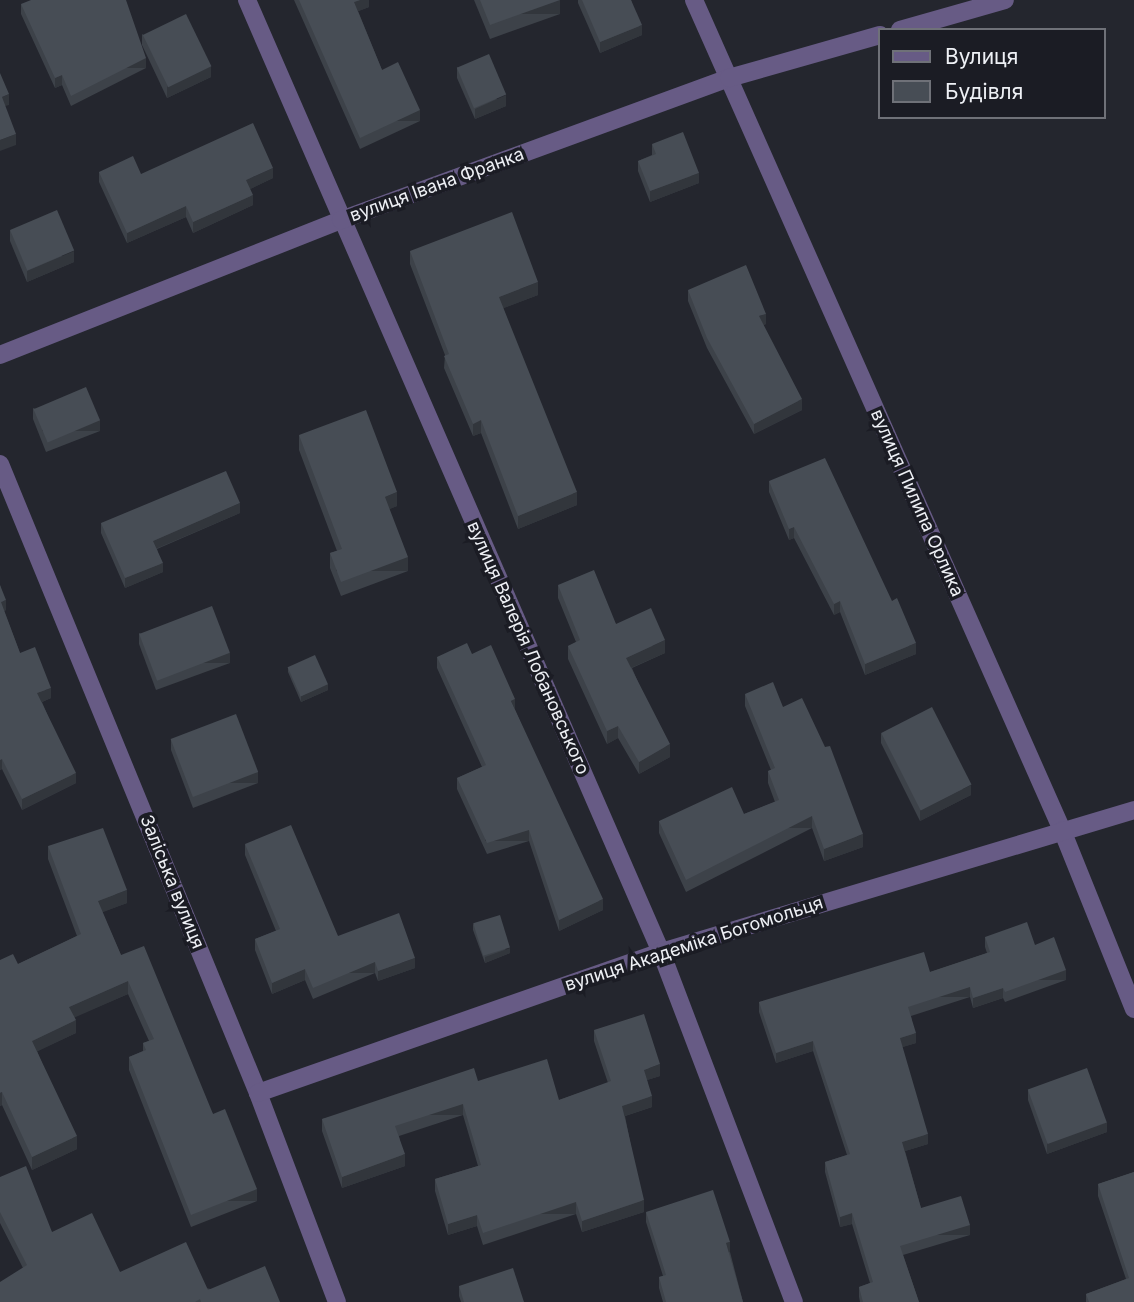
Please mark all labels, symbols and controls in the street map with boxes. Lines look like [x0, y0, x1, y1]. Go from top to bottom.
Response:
legend [878, 28, 1106, 119]
text: Вулиця [945, 44, 1018, 69]
text: Будівля [945, 79, 1023, 104]
street label: вулиця Івана Франка [347, 143, 527, 227]
street label: вулиця Пилипа Орлика [866, 406, 968, 600]
street label: вулиця Валерія Лобановського [462, 518, 594, 778]
street label: Заліська вулиця [135, 812, 209, 952]
street label: вулиця Академіка Богомольця [562, 892, 826, 996]

